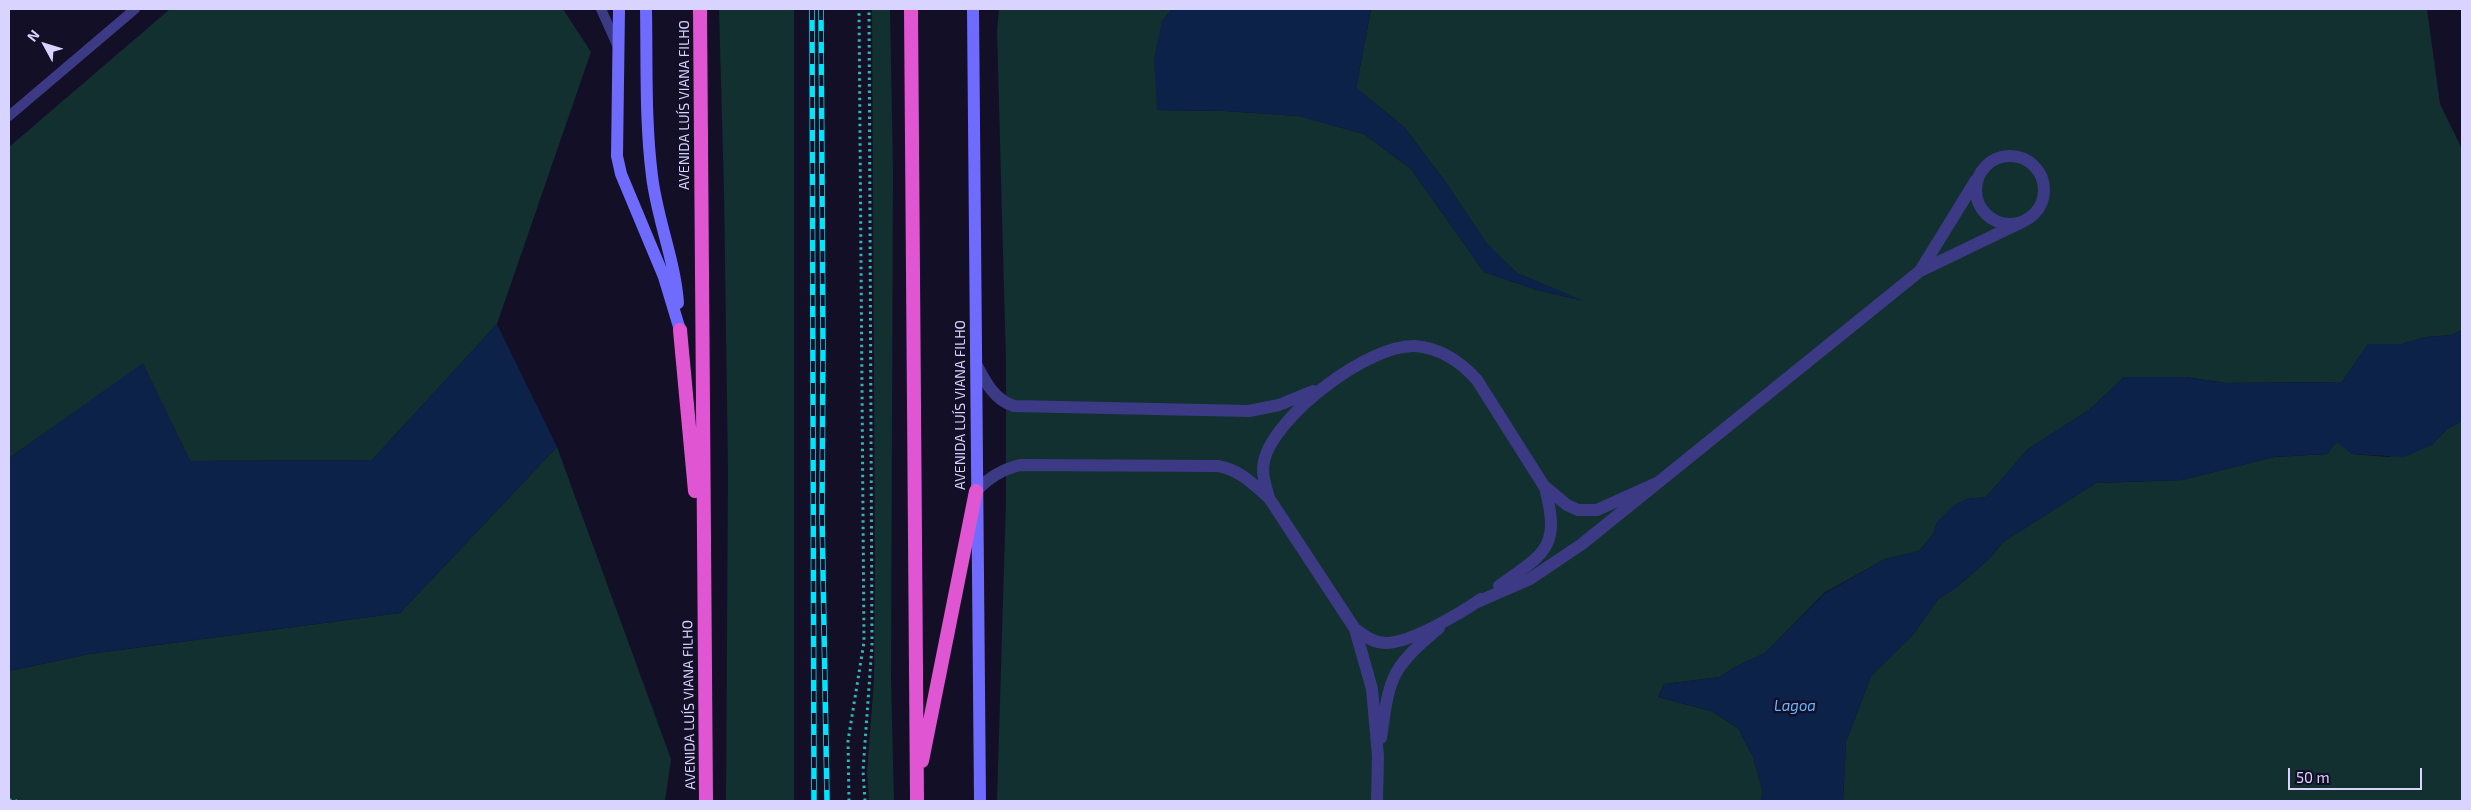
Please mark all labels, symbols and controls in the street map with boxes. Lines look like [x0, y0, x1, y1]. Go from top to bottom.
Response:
north arrow [20, 20, 70, 70]
street label: AVENIDA LUÍS VIANA FILHO [676, 20, 692, 190]
text: N [23, 26, 43, 45]
street label: AVENIDA LUÍS VIANA FILHO [952, 320, 968, 490]
street label: AVENIDA LUÍS VIANA FILHO [679, 620, 699, 790]
water label: Lagoa [1774, 697, 1816, 715]
scale bar [2291, 758, 2425, 790]
text: 50 m [2296, 768, 2330, 786]

